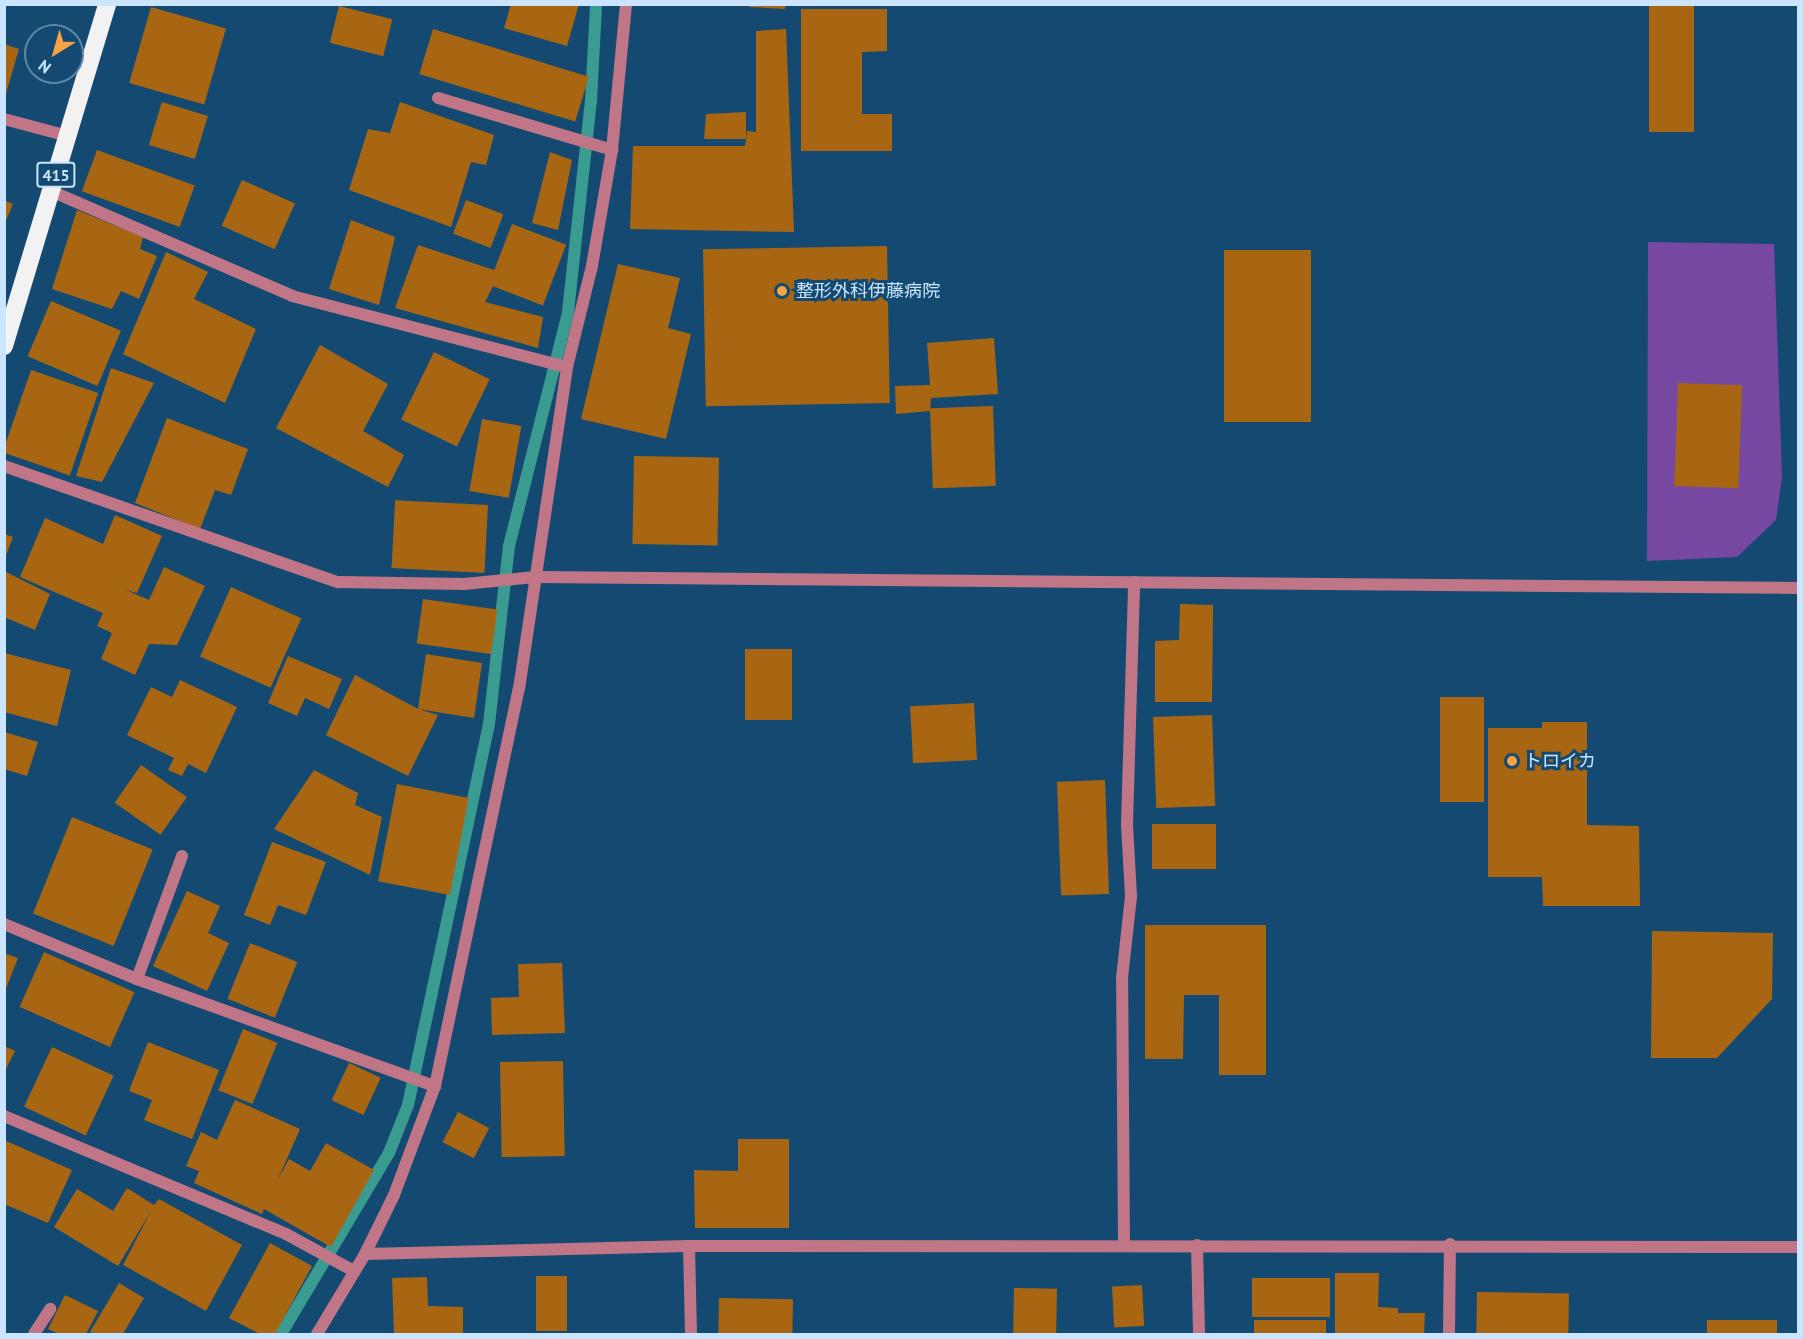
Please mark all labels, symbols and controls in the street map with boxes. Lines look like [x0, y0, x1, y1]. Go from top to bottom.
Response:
north arrow [24, 24, 84, 84]
text: N [34, 56, 55, 78]
road number: 415 [35, 162, 77, 188]
place label: 整形外科伊藤病院 [796, 280, 940, 302]
marker: 整形外科伊藤病院 [773, 282, 791, 300]
place label: トロイカ [1524, 750, 1596, 772]
marker: トロイカ [1505, 754, 1519, 768]

